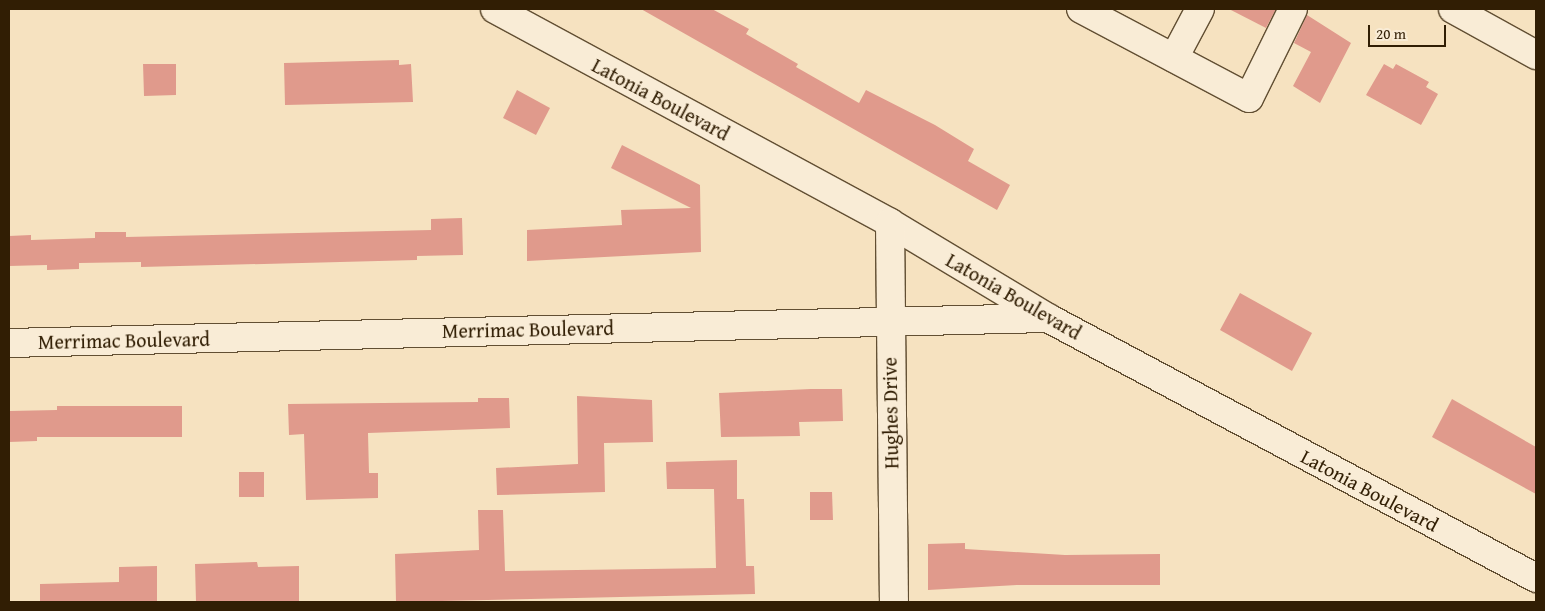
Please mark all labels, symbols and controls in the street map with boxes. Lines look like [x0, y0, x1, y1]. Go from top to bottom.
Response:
scale bar [1370, 15, 1448, 47]
text: 20 m [1376, 23, 1406, 44]
street label: Latonia Boulevard [588, 53, 734, 145]
street label: Latonia Boulevard [942, 248, 1086, 344]
street label: Merrimac Boulevard [442, 316, 614, 342]
street label: Merrimac Boulevard [38, 327, 210, 353]
street label: Hughes Drive [877, 357, 903, 469]
street label: Latonia Boulevard [1297, 444, 1443, 536]

